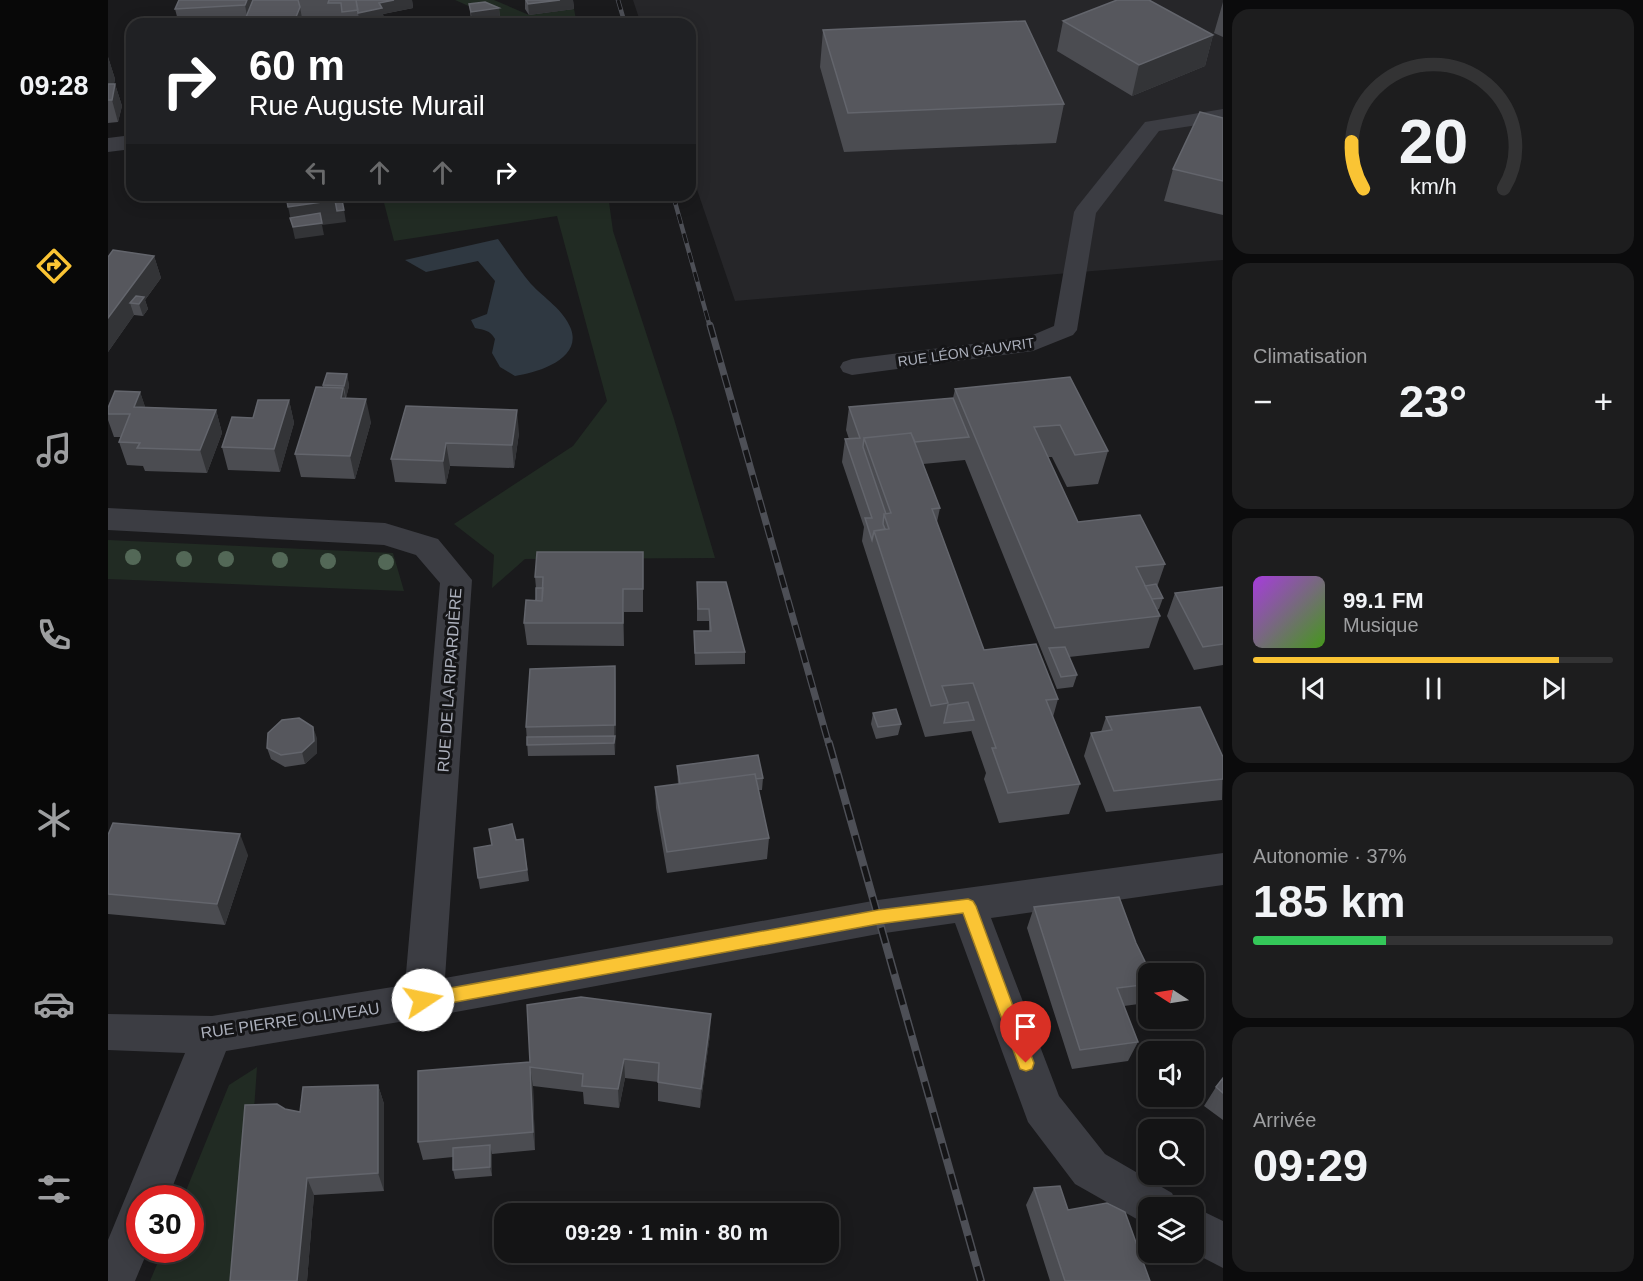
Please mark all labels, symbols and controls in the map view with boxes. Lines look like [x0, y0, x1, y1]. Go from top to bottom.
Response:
icon: right [150, 42, 228, 120]
text: 60 m [249, 42, 345, 89]
text: 09:28 [19, 71, 89, 101]
text: Rue Auguste Murail [249, 91, 485, 121]
text: 20 [1398, 107, 1468, 176]
icon: left [300, 156, 333, 189]
icon: ahead [363, 156, 396, 189]
icon: ahead [426, 156, 459, 189]
icon: right [489, 156, 522, 189]
text: km/h [1410, 175, 1456, 199]
icon: directions [33, 245, 75, 287]
street label: RUE LÉON GAUVRIT [897, 334, 1036, 370]
text: Climatisation [1253, 345, 1367, 367]
text: 23° [1399, 376, 1467, 427]
text: − [1253, 383, 1272, 420]
text: + [1594, 383, 1613, 420]
icon: music [33, 429, 75, 471]
street label: RUE DE LA RIPARDIÈRE [434, 587, 464, 773]
text: 99.1 FM [1343, 588, 1424, 613]
icon: phone [33, 614, 75, 656]
text: Musique [1343, 614, 1419, 636]
icon: previous [1297, 672, 1330, 705]
icon: pause [1417, 672, 1450, 705]
icon: next [1537, 672, 1570, 705]
icon: climate [33, 799, 75, 841]
text: Autonomie · 37% [1253, 845, 1406, 867]
text: 185 km [1253, 876, 1406, 927]
north arrow [1138, 963, 1204, 1029]
map controls [1138, 963, 1204, 1263]
position arrow [391, 968, 455, 1032]
icon: car [33, 983, 75, 1025]
street label: RUE PIERRE OLLIVEAU [200, 1000, 381, 1041]
pin [1000, 1001, 1051, 1063]
icon: arrive [1009, 1010, 1042, 1043]
button: sound [1138, 1041, 1204, 1107]
text: Arrivée [1253, 1109, 1316, 1131]
button: search [1138, 1119, 1204, 1185]
text: 09:29 [1253, 1140, 1368, 1191]
icon: filters [33, 1168, 75, 1210]
speed limit sign: 30 [126, 1185, 204, 1263]
button: layers [1138, 1197, 1204, 1263]
text: 09:29 · 1 min · 80 m [565, 1220, 768, 1245]

